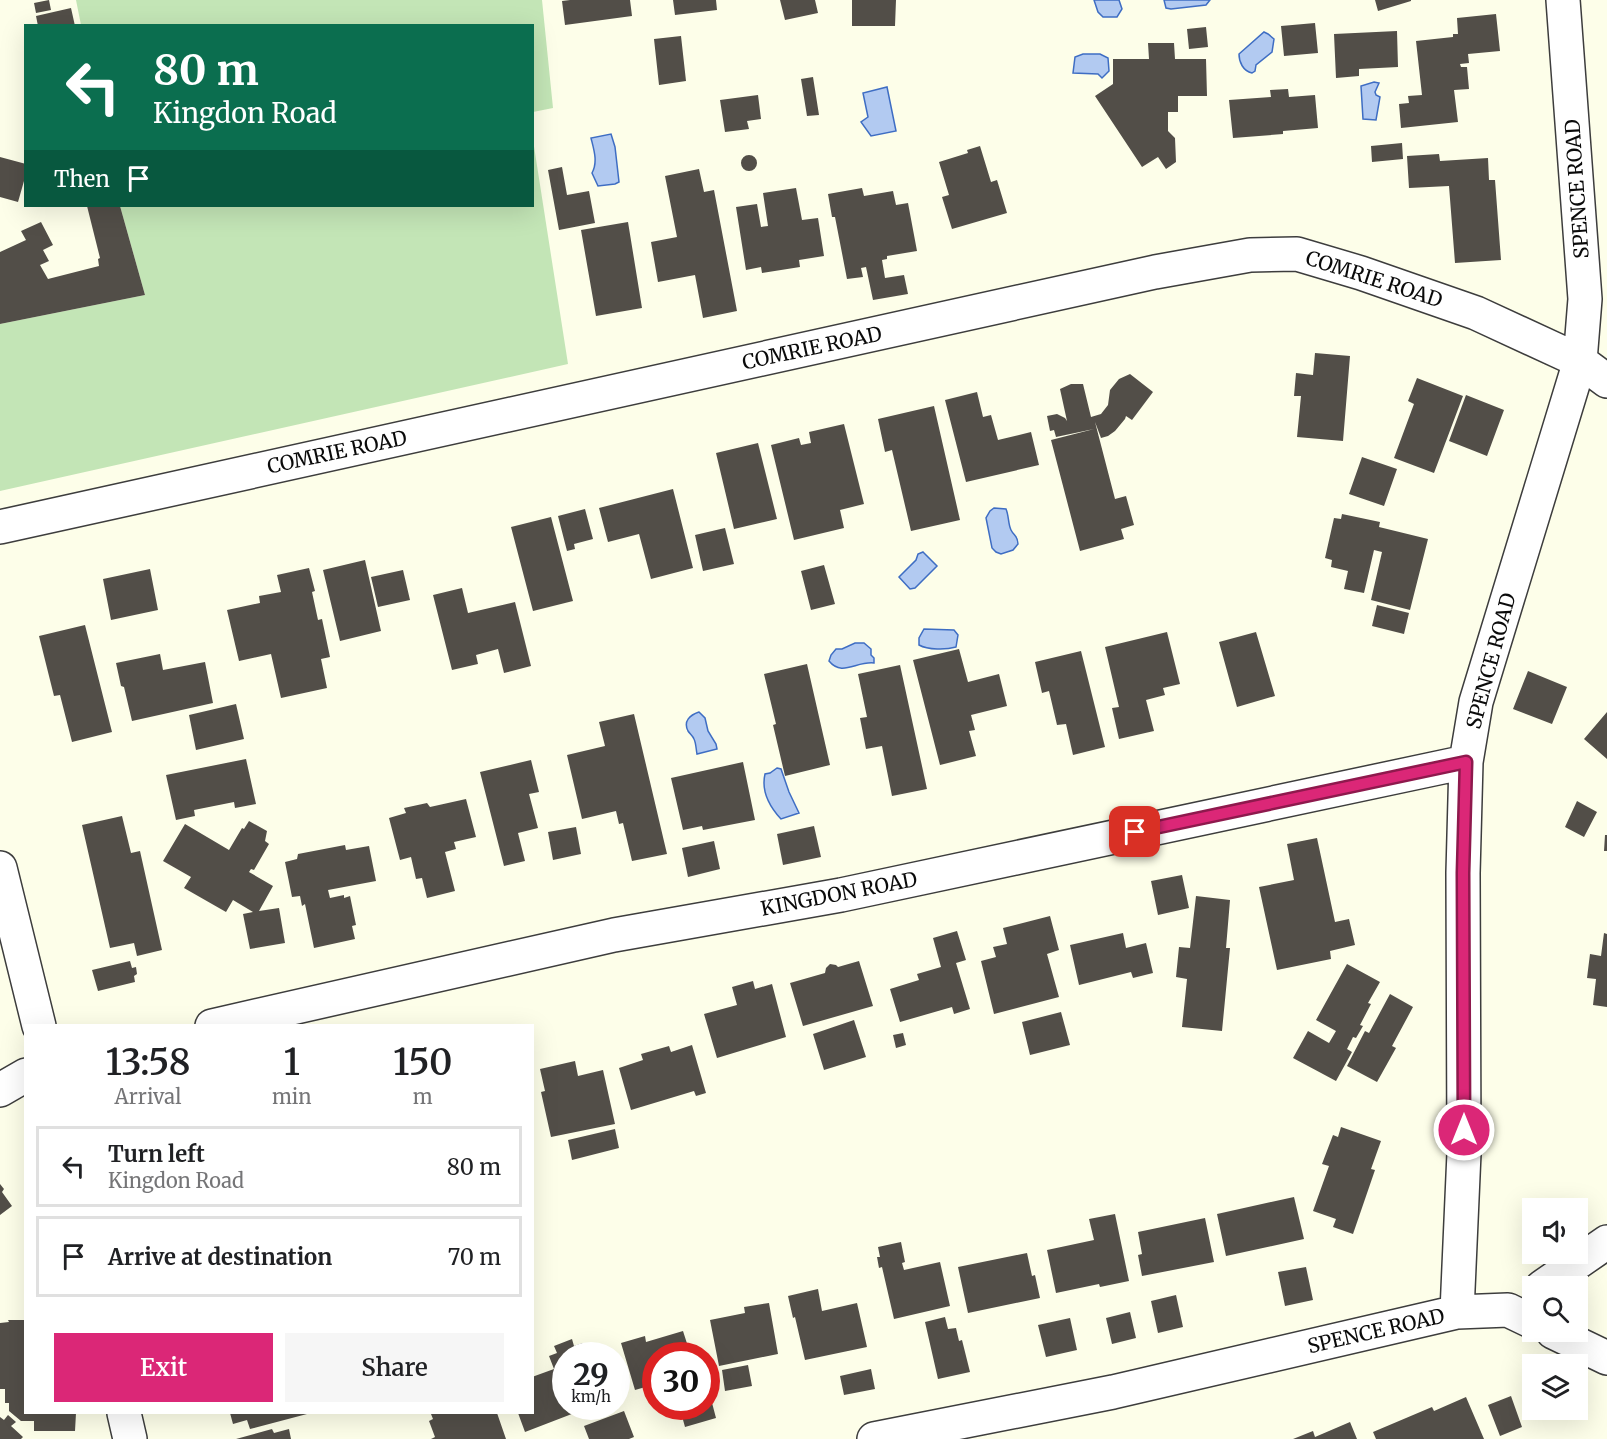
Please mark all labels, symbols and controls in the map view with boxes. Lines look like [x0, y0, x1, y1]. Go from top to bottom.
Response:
text: 80 m [153, 44, 259, 96]
icon: left [54, 48, 132, 126]
text: Kingdon Road [153, 96, 337, 130]
street label: SPENCE ROAD [1559, 118, 1594, 260]
icon: arrive [122, 162, 155, 195]
text: Then [54, 165, 110, 193]
street label: COMRIE ROAD [1303, 245, 1446, 312]
street label: COMRIE ROAD [740, 321, 884, 375]
street label: COMRIE ROAD [265, 425, 409, 479]
street label: SPENCE ROAD [1460, 590, 1521, 732]
pin [1109, 806, 1160, 857]
icon: arrive [1118, 815, 1151, 848]
street label: KINGDON ROAD [759, 866, 919, 921]
text: 13:58 [106, 1040, 190, 1085]
text: 1 [284, 1040, 300, 1085]
text: 150 [393, 1040, 452, 1085]
text: Arrival [115, 1084, 181, 1109]
text: min [272, 1084, 312, 1109]
text: m [413, 1084, 433, 1109]
position arrow [1432, 1098, 1496, 1162]
text: Turn left [108, 1140, 205, 1168]
icon: left [57, 1150, 90, 1183]
text: 80 m [447, 1153, 501, 1181]
text: Kingdon Road [108, 1168, 244, 1193]
map controls [1522, 1198, 1588, 1420]
button: sound [1522, 1198, 1588, 1264]
icon: arrive [57, 1240, 90, 1273]
text: Arrive at destination [108, 1243, 332, 1271]
text: 70 m [448, 1243, 501, 1271]
button: search [1522, 1276, 1588, 1342]
street label: SPENCE ROAD [1305, 1303, 1447, 1358]
button: Exit [54, 1333, 273, 1402]
button: Share [285, 1333, 504, 1402]
speed limit sign: 30 [642, 1342, 720, 1420]
button: layers [1522, 1354, 1588, 1420]
text: 29 [573, 1355, 609, 1393]
text: km/h [571, 1387, 611, 1406]

